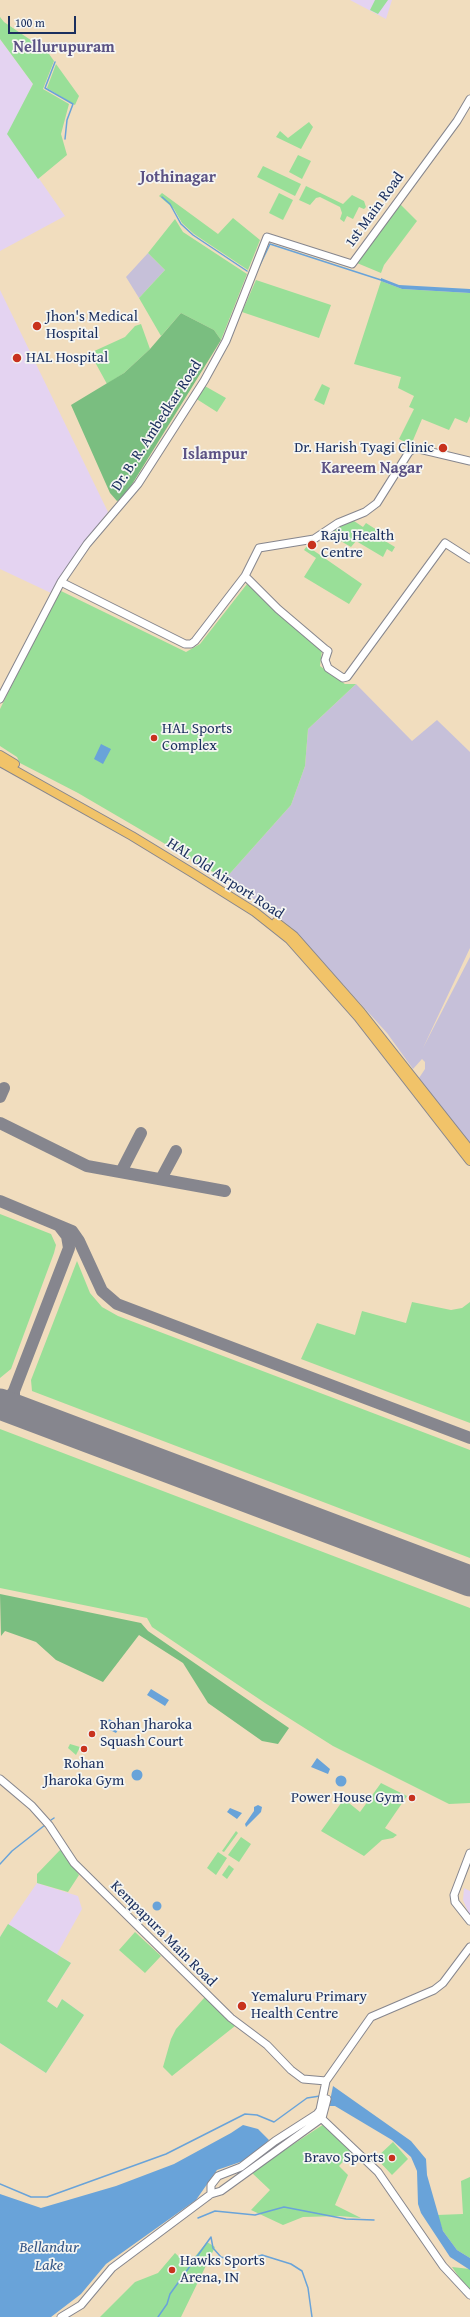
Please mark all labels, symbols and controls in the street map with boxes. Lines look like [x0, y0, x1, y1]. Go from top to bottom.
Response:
scale bar [10, 8, 78, 34]
text: 100 m [15, 14, 45, 31]
district label: Nellurupuram [13, 38, 115, 58]
district label: Jothinagar [140, 168, 216, 188]
street label: 1st Main Road [342, 169, 408, 251]
place label: Jhon's Medical Hospital [46, 308, 138, 343]
marker: Jhon's Medical Hospital [31, 320, 43, 332]
place label: HAL Hospital [26, 349, 108, 367]
marker: HAL Hospital [11, 352, 23, 364]
street label: Dr. B. R. Ambedkar Road [108, 357, 206, 495]
place label: Dr. Harish Tyagi Clinic [294, 439, 434, 457]
marker: Dr. Harish Tyagi Clinic [437, 442, 449, 454]
district label: Islampur [183, 445, 247, 465]
district label: Kareem Nagar [321, 459, 423, 479]
place label: Raju Health Centre [321, 527, 394, 562]
marker: Raju Health Centre [306, 539, 318, 551]
place label: HAL Sports Complex [162, 720, 232, 755]
marker: HAL Sports Complex [149, 733, 159, 743]
street label: HAL Old Airport Road [163, 834, 287, 924]
place label: Rohan Jharoka Squash Court [100, 1716, 192, 1751]
marker: Rohan Jharoka Squash Court [87, 1729, 97, 1739]
marker: Rohan Jharoka Gym [79, 1744, 89, 1754]
place label: Rohan Jharoka Gym [44, 1755, 124, 1790]
place label: Power House Gym [291, 1789, 404, 1807]
marker: Power House Gym [407, 1793, 417, 1803]
street label: Kempapura Main Road [106, 1877, 220, 1991]
place label: Yemaluru Primary Health Centre [251, 1988, 367, 2023]
marker: Yemaluru Primary Health Centre [236, 2000, 248, 2012]
place label: Bravo Sports [304, 2149, 384, 2167]
marker: Bravo Sports [387, 2153, 397, 2163]
water label: Bellandur Lake [19, 2238, 79, 2276]
place label: Hawks Sports Arena, IN [180, 2252, 265, 2287]
marker: Hawks Sports Arena, IN [167, 2265, 177, 2275]

